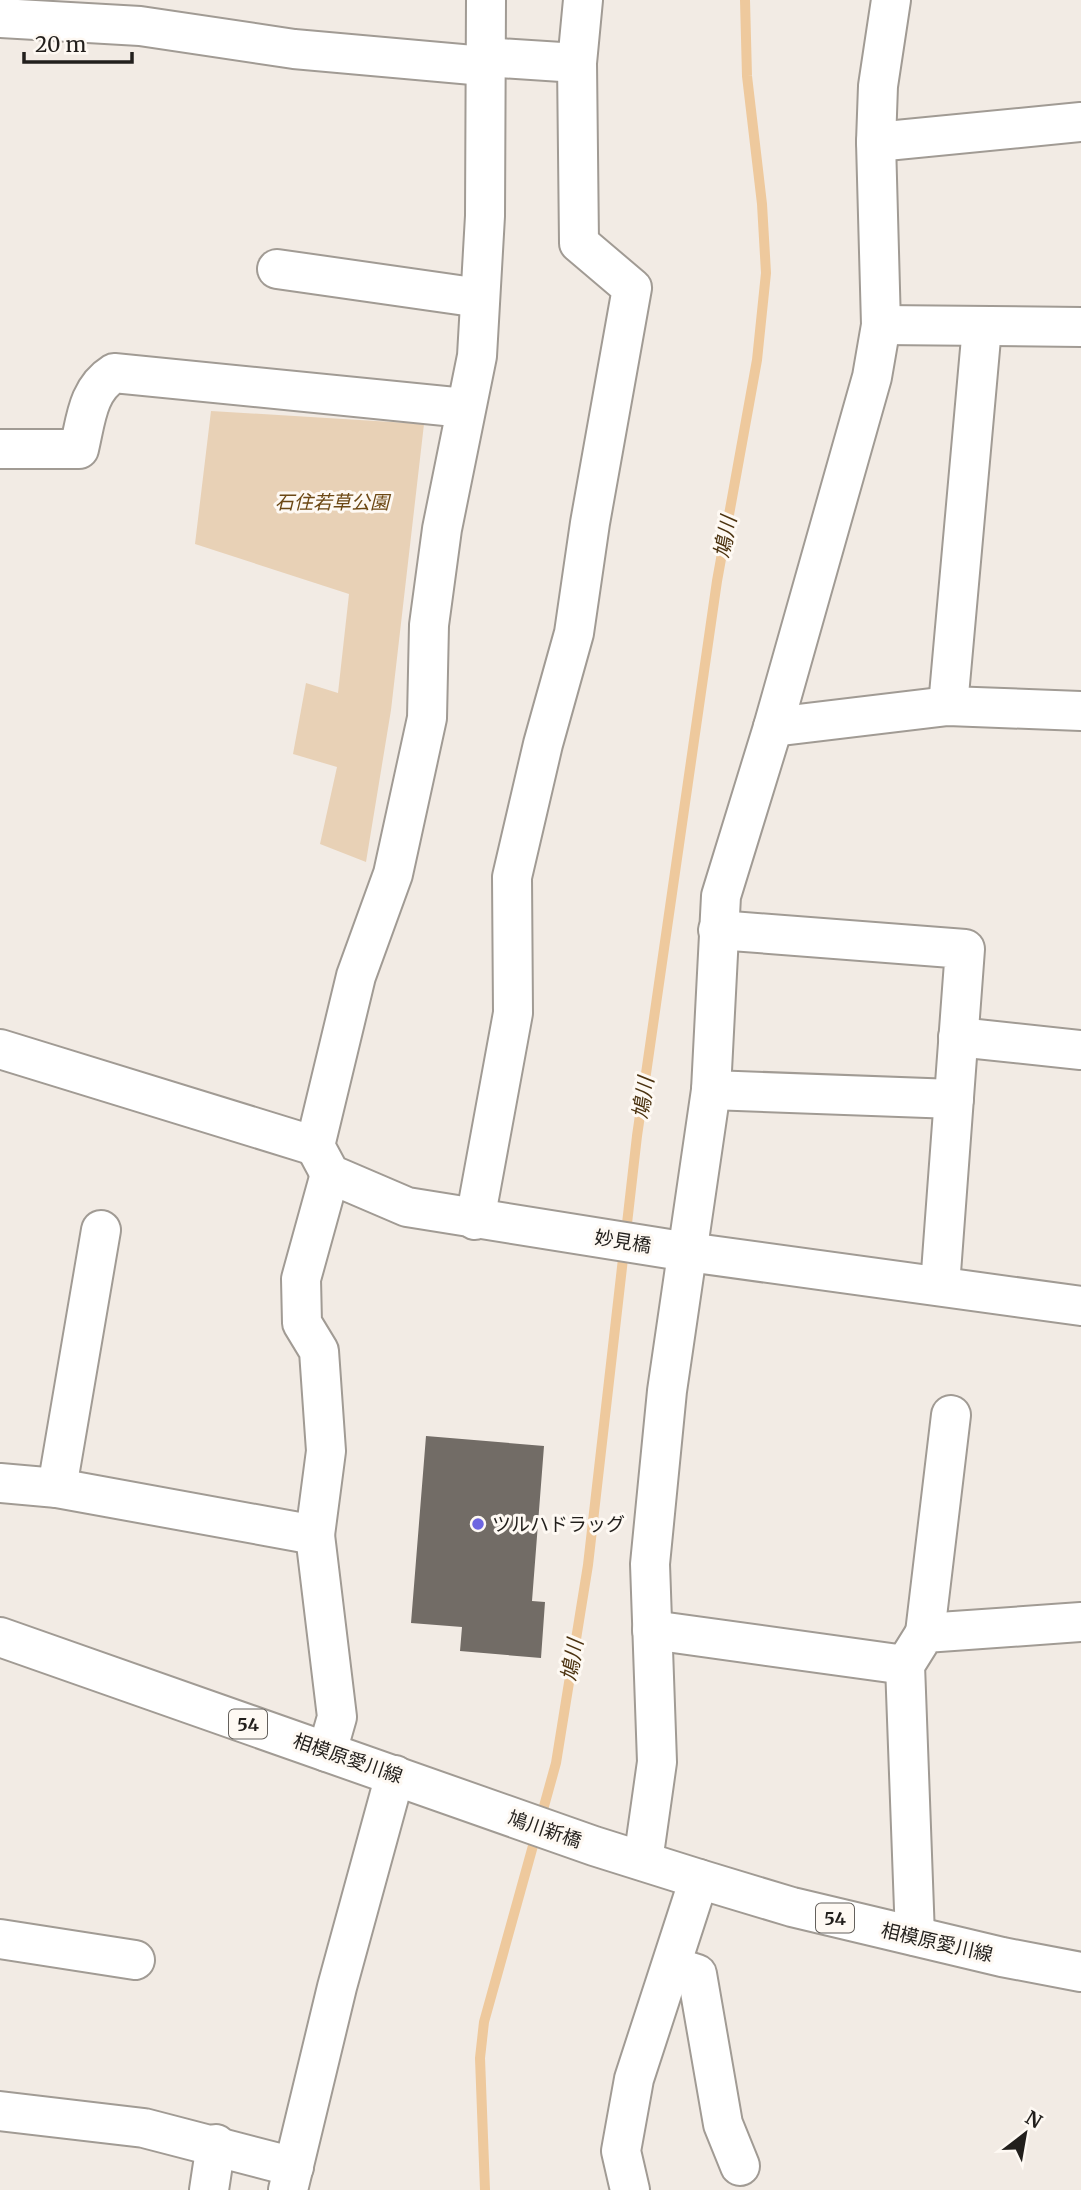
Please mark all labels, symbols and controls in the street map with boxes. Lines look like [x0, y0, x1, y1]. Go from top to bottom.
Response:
scale bar [24, 21, 133, 65]
text: 20 m [35, 31, 87, 58]
park label: 石住若草公園 [275, 490, 392, 514]
water label: 鳩川 [708, 512, 742, 560]
water label: 鳩川 [627, 1073, 660, 1121]
street label: 妙見橋 [593, 1225, 653, 1257]
place label: ツルハドラッグ [492, 1512, 625, 1536]
marker: ツルハドラッグ [470, 1516, 486, 1532]
water label: 鳩川 [555, 1635, 589, 1683]
road number: 54 [229, 1709, 267, 1738]
street label: 相模原愛川線 [290, 1728, 406, 1788]
street label: 鳩川新橋 [505, 1805, 585, 1853]
road number: 54 [816, 1904, 854, 1932]
street label: 相模原愛川線 [879, 1917, 995, 1967]
north arrow [990, 2099, 1060, 2169]
text: N [1021, 2105, 1046, 2134]

